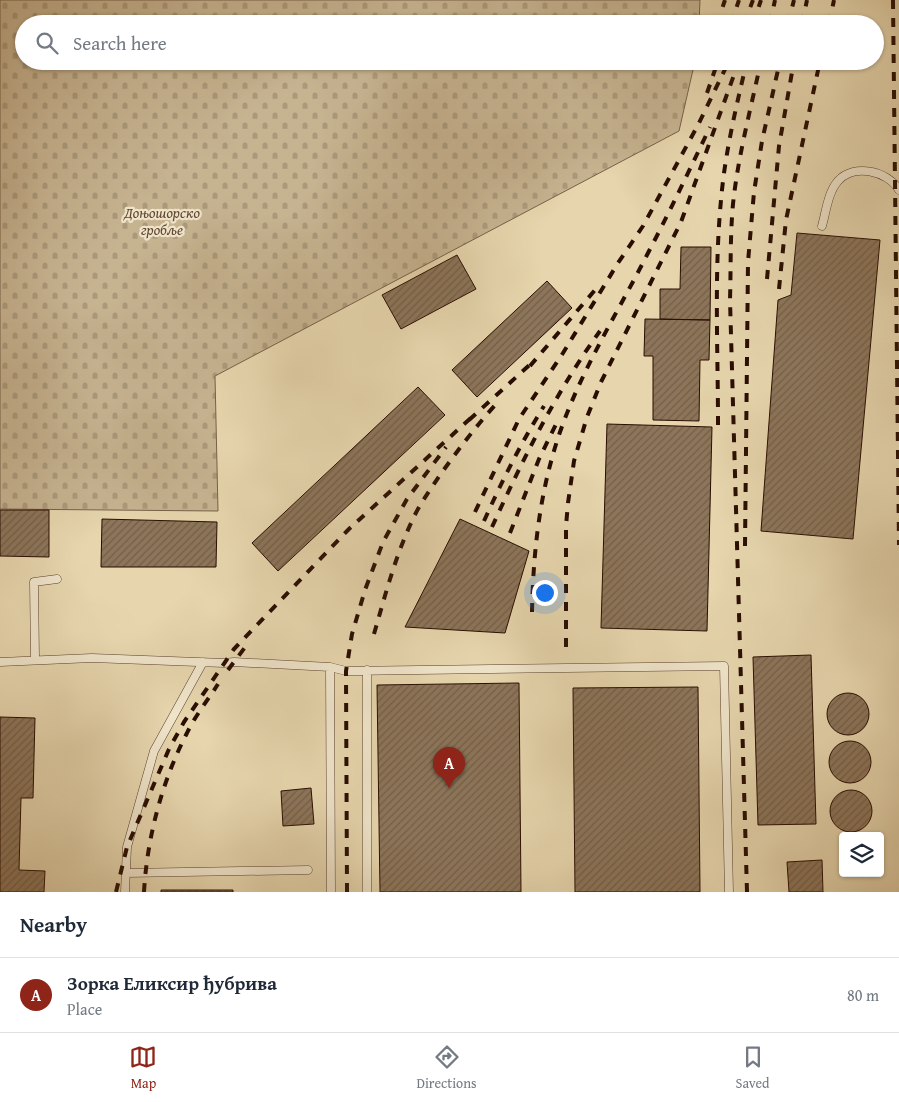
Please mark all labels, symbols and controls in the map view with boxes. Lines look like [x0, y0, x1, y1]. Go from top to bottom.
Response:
search box [15, 15, 884, 70]
icon: search [33, 29, 61, 57]
text: Search here [73, 29, 167, 57]
park label: Доњошорско гробље [123, 202, 200, 240]
your location [532, 580, 558, 606]
pin: A [433, 747, 465, 788]
map controls [839, 832, 884, 877]
button: layers [839, 832, 884, 877]
text: Nearby [20, 909, 87, 940]
text: Зорка Еликсир ђубрива [67, 969, 277, 997]
text: A [31, 983, 41, 1007]
text: 80 m [847, 983, 879, 1007]
text: Place [67, 997, 102, 1021]
tab: Map [129, 1043, 157, 1093]
tab: Directions [416, 1043, 477, 1093]
tab: Saved [736, 1043, 770, 1093]

